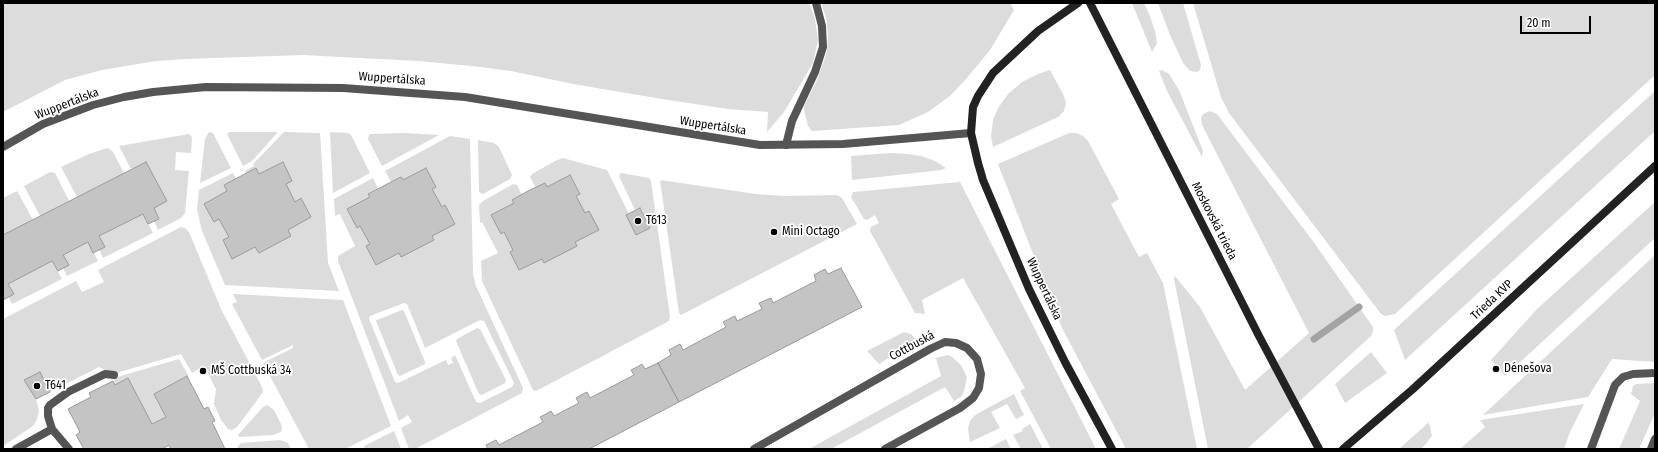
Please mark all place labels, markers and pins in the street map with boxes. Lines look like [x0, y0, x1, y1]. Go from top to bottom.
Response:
place label: T613 [646, 214, 667, 228]
marker: T613 [633, 216, 643, 226]
place label: Mini Octago [782, 225, 840, 239]
marker: Mini Octago [769, 227, 779, 237]
place label: Dénešova [1504, 362, 1552, 376]
place label: MŠ Cottbuská 34 [211, 364, 291, 378]
marker: Dénešova [1491, 364, 1501, 374]
marker: MŠ Cottbuská 34 [198, 366, 208, 376]
place label: T641 [45, 379, 66, 393]
marker: T641 [32, 381, 42, 391]

